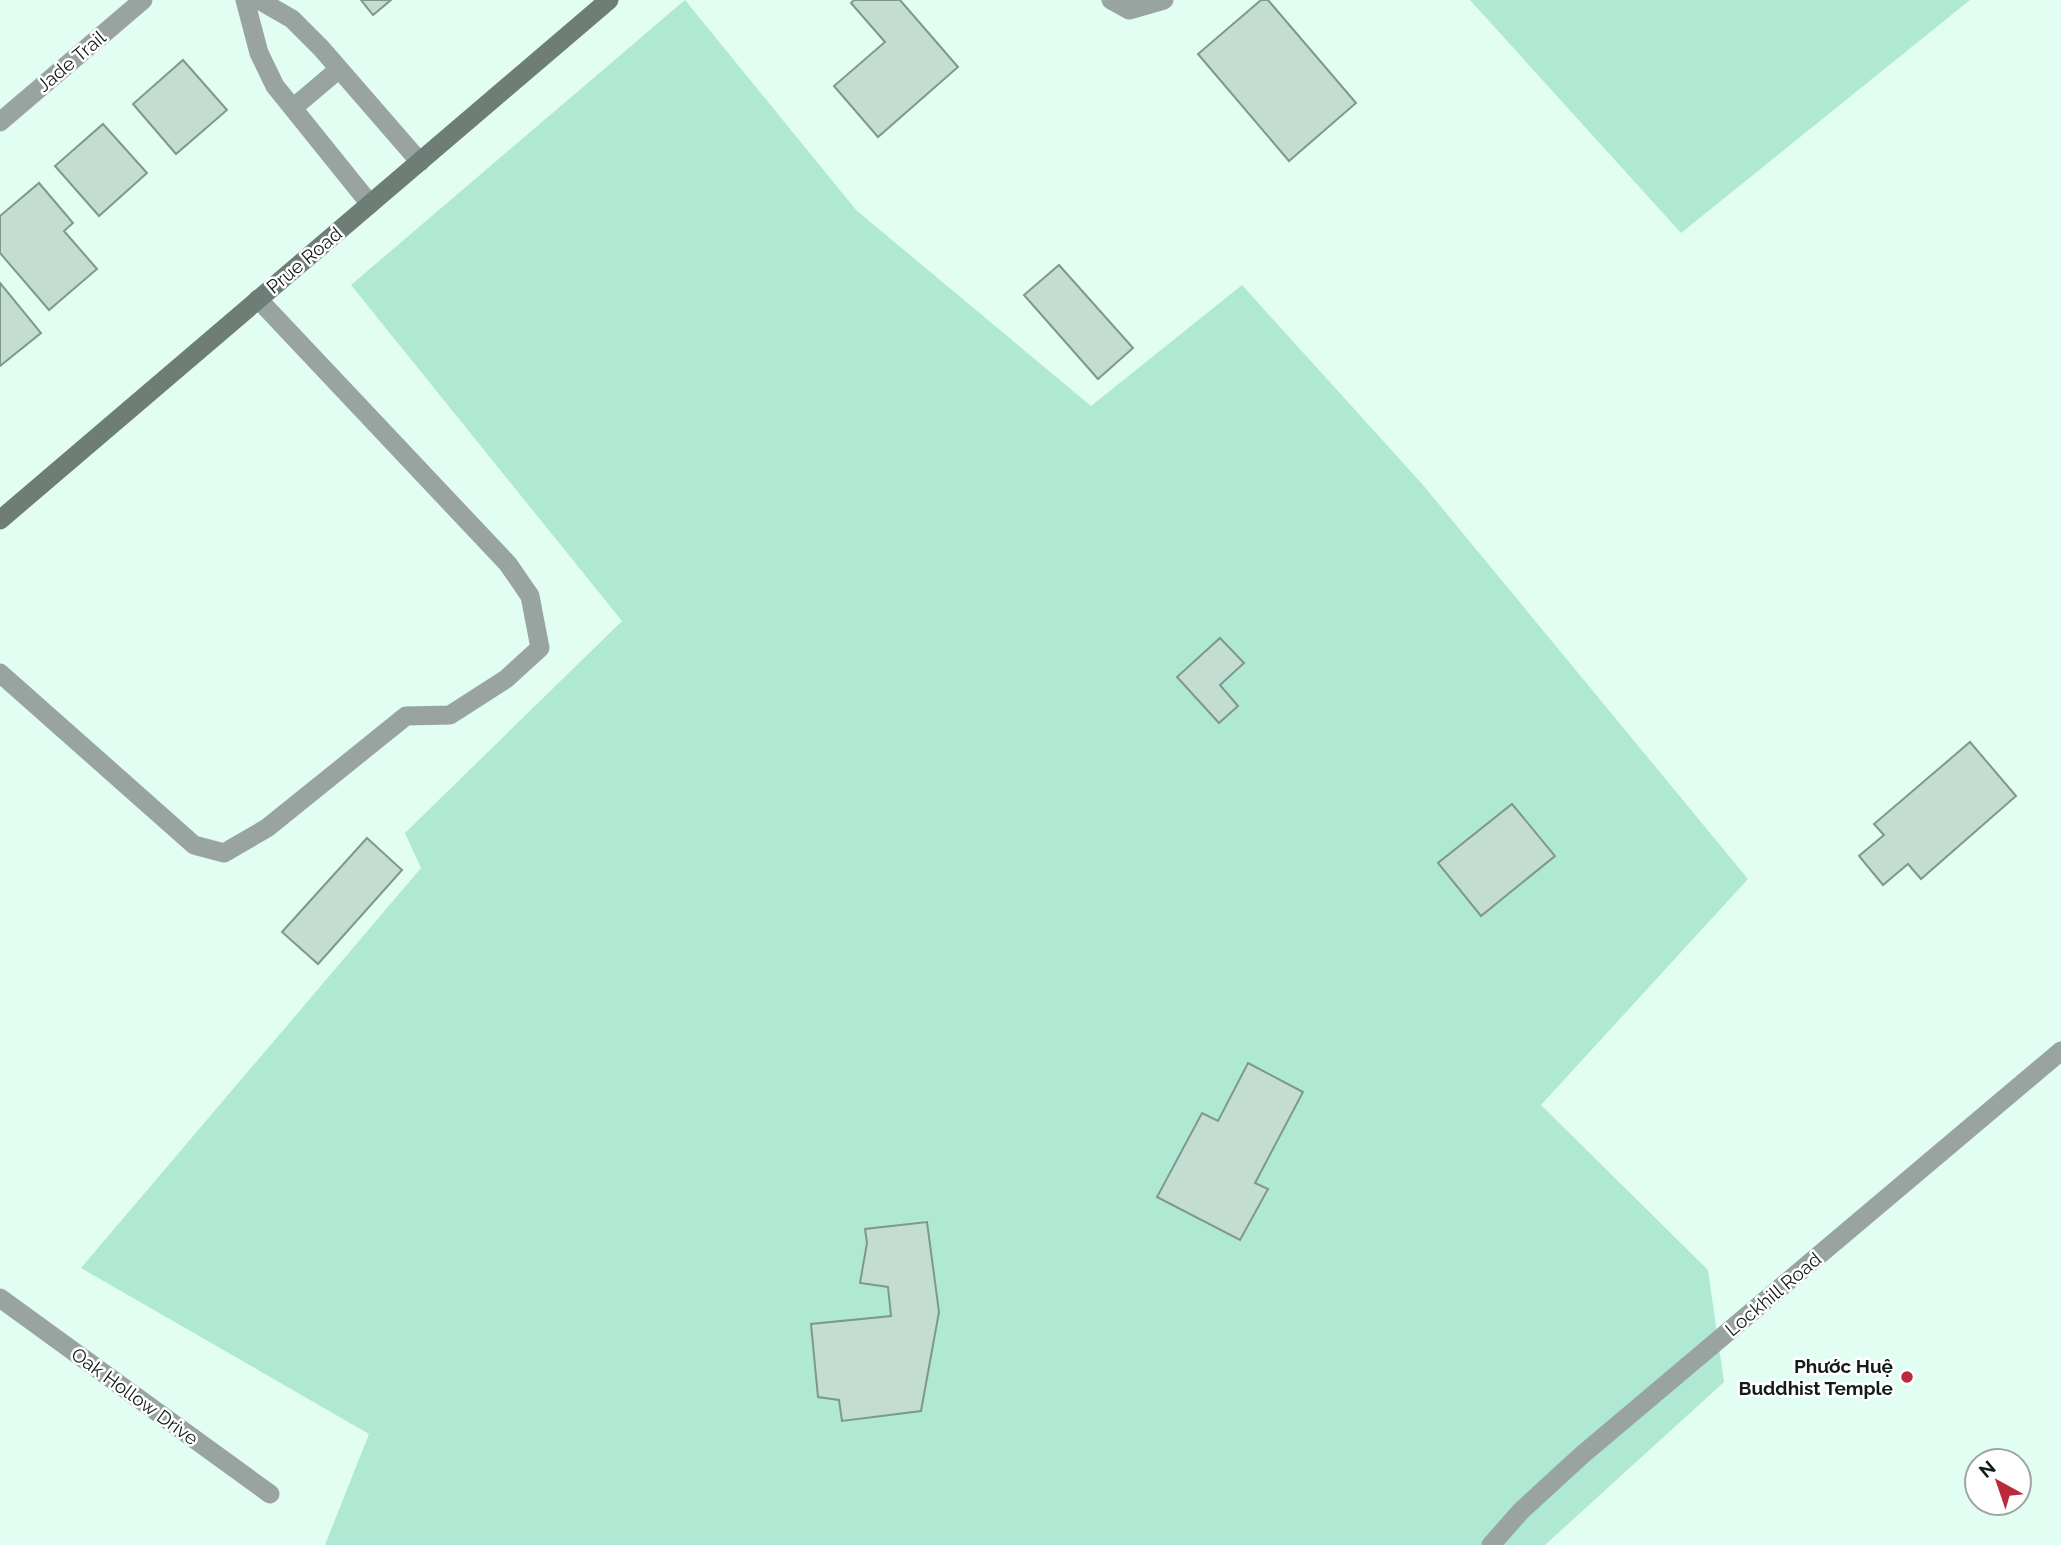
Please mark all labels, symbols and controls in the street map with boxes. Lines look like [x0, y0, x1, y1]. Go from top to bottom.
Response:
street label: Jade Trail [32, 25, 110, 96]
street label: Prue Road [262, 222, 346, 298]
street label: Lockhill Road [1721, 1248, 1825, 1340]
street label: Oak Hollow Drive [67, 1343, 203, 1449]
place label: Phước Huệ Buddhist Temple [1739, 1355, 1893, 1399]
marker: Phước Huệ Buddhist Temple [1899, 1369, 1915, 1385]
north arrow [1963, 1447, 2033, 1517]
text: N [1974, 1456, 2000, 1482]

